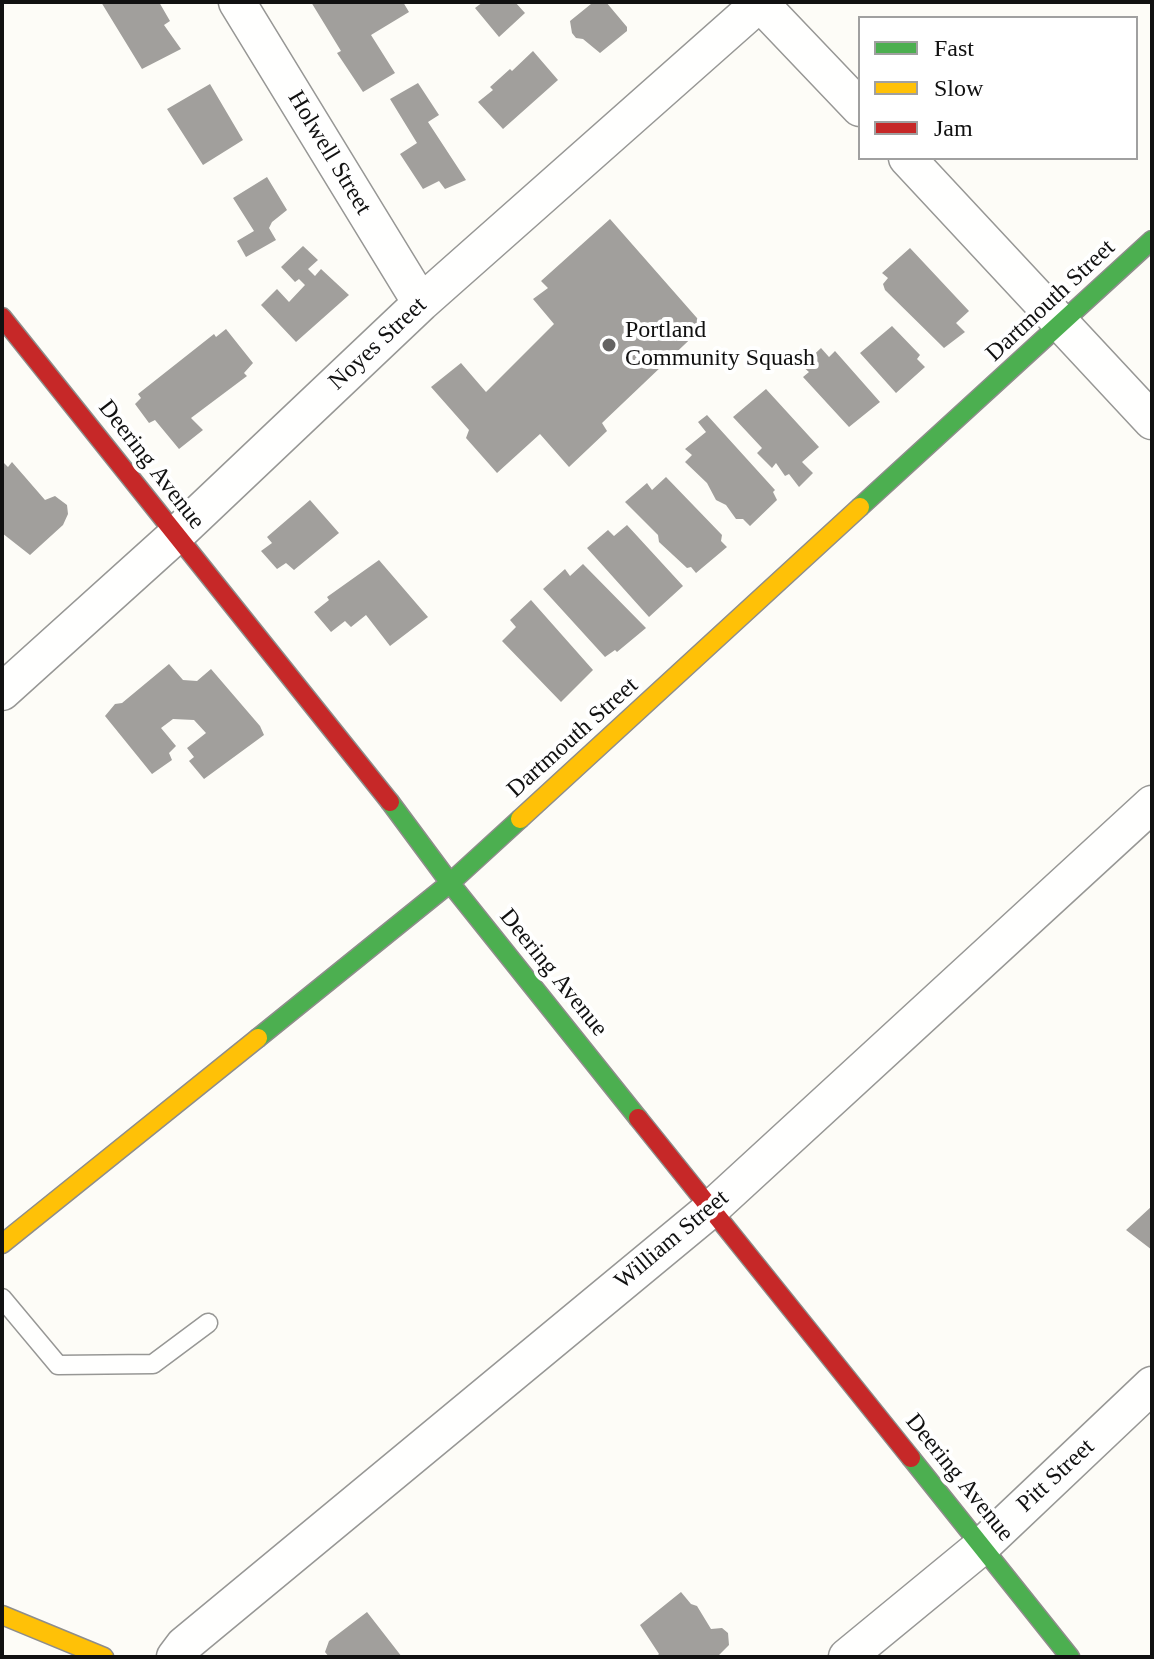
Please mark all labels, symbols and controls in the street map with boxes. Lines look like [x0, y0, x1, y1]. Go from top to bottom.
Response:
legend [858, 16, 1138, 160]
text: Fast [934, 35, 974, 61]
text: Slow [934, 75, 983, 101]
street label: Holwell Street [281, 86, 377, 220]
text: Jam [934, 115, 973, 141]
street label: Dartmouth Street [980, 234, 1122, 368]
street label: Noyes Street [323, 291, 433, 397]
place label: Portland Community Squash [625, 317, 815, 373]
marker: Portland Community Squash [600, 336, 618, 354]
street label: Deering Avenue [92, 395, 210, 535]
street label: Dartmouth Street [502, 672, 644, 804]
street label: Deering Avenue [493, 903, 613, 1043]
street label: William Street [609, 1184, 735, 1296]
street label: Deering Avenue [899, 1408, 1019, 1548]
street label: Pitt Street [1011, 1433, 1101, 1519]

